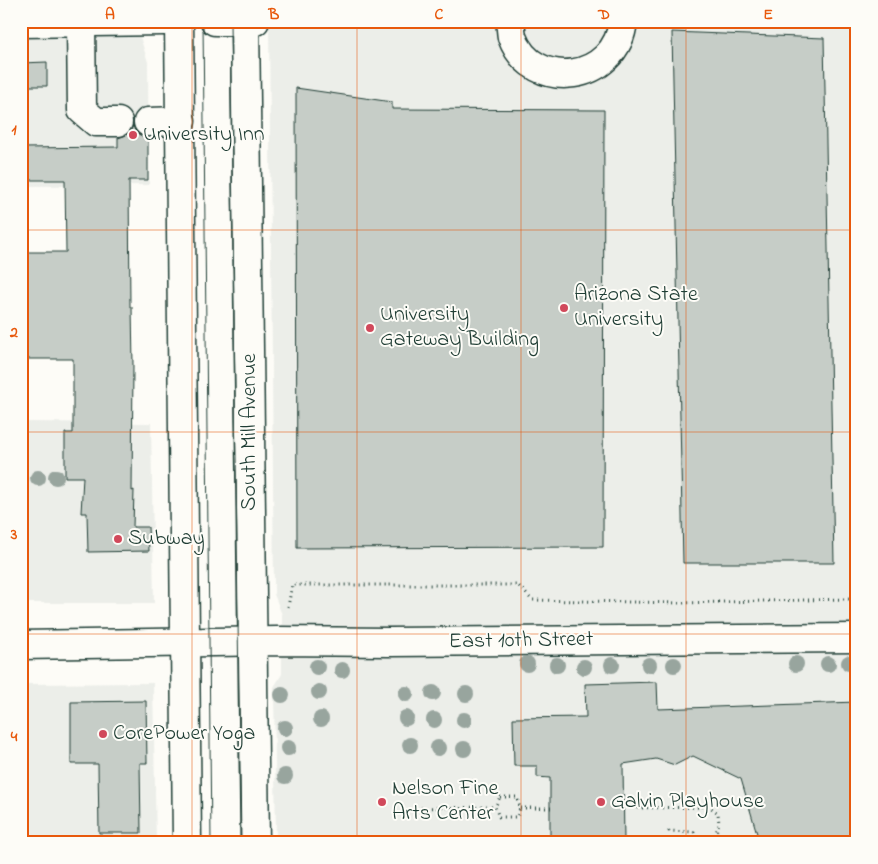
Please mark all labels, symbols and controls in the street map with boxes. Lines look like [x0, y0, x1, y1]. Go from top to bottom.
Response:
text: A [105, 3, 115, 27]
text: B [268, 3, 280, 27]
text: C [435, 3, 444, 27]
text: D [597, 3, 610, 27]
text: E [763, 3, 773, 27]
text: 1 [11, 118, 17, 142]
place label: University Inn [143, 119, 265, 152]
marker: University Inn [127, 129, 139, 141]
place label: Arizona State University [574, 279, 698, 337]
place label: University Gateway Building [380, 299, 539, 357]
marker: Arizona State University [558, 302, 570, 314]
text: 2 [9, 321, 18, 345]
marker: University Gateway Building [364, 322, 376, 334]
street label: South Mill Avenue [234, 353, 266, 511]
text: 3 [10, 523, 18, 547]
place label: Subway [128, 523, 205, 556]
marker: Subway [112, 533, 124, 545]
street label: East 10th Street [448, 624, 594, 658]
place label: CorePower Yoga [113, 718, 255, 751]
text: 4 [10, 725, 18, 749]
marker: CorePower Yoga [97, 728, 109, 740]
place label: Nelson Fine Arts Center [392, 773, 498, 830]
place label: Galvin Playhouse [611, 786, 764, 819]
marker: Nelson Fine Arts Center [376, 796, 388, 808]
marker: Galvin Playhouse [595, 796, 607, 808]

